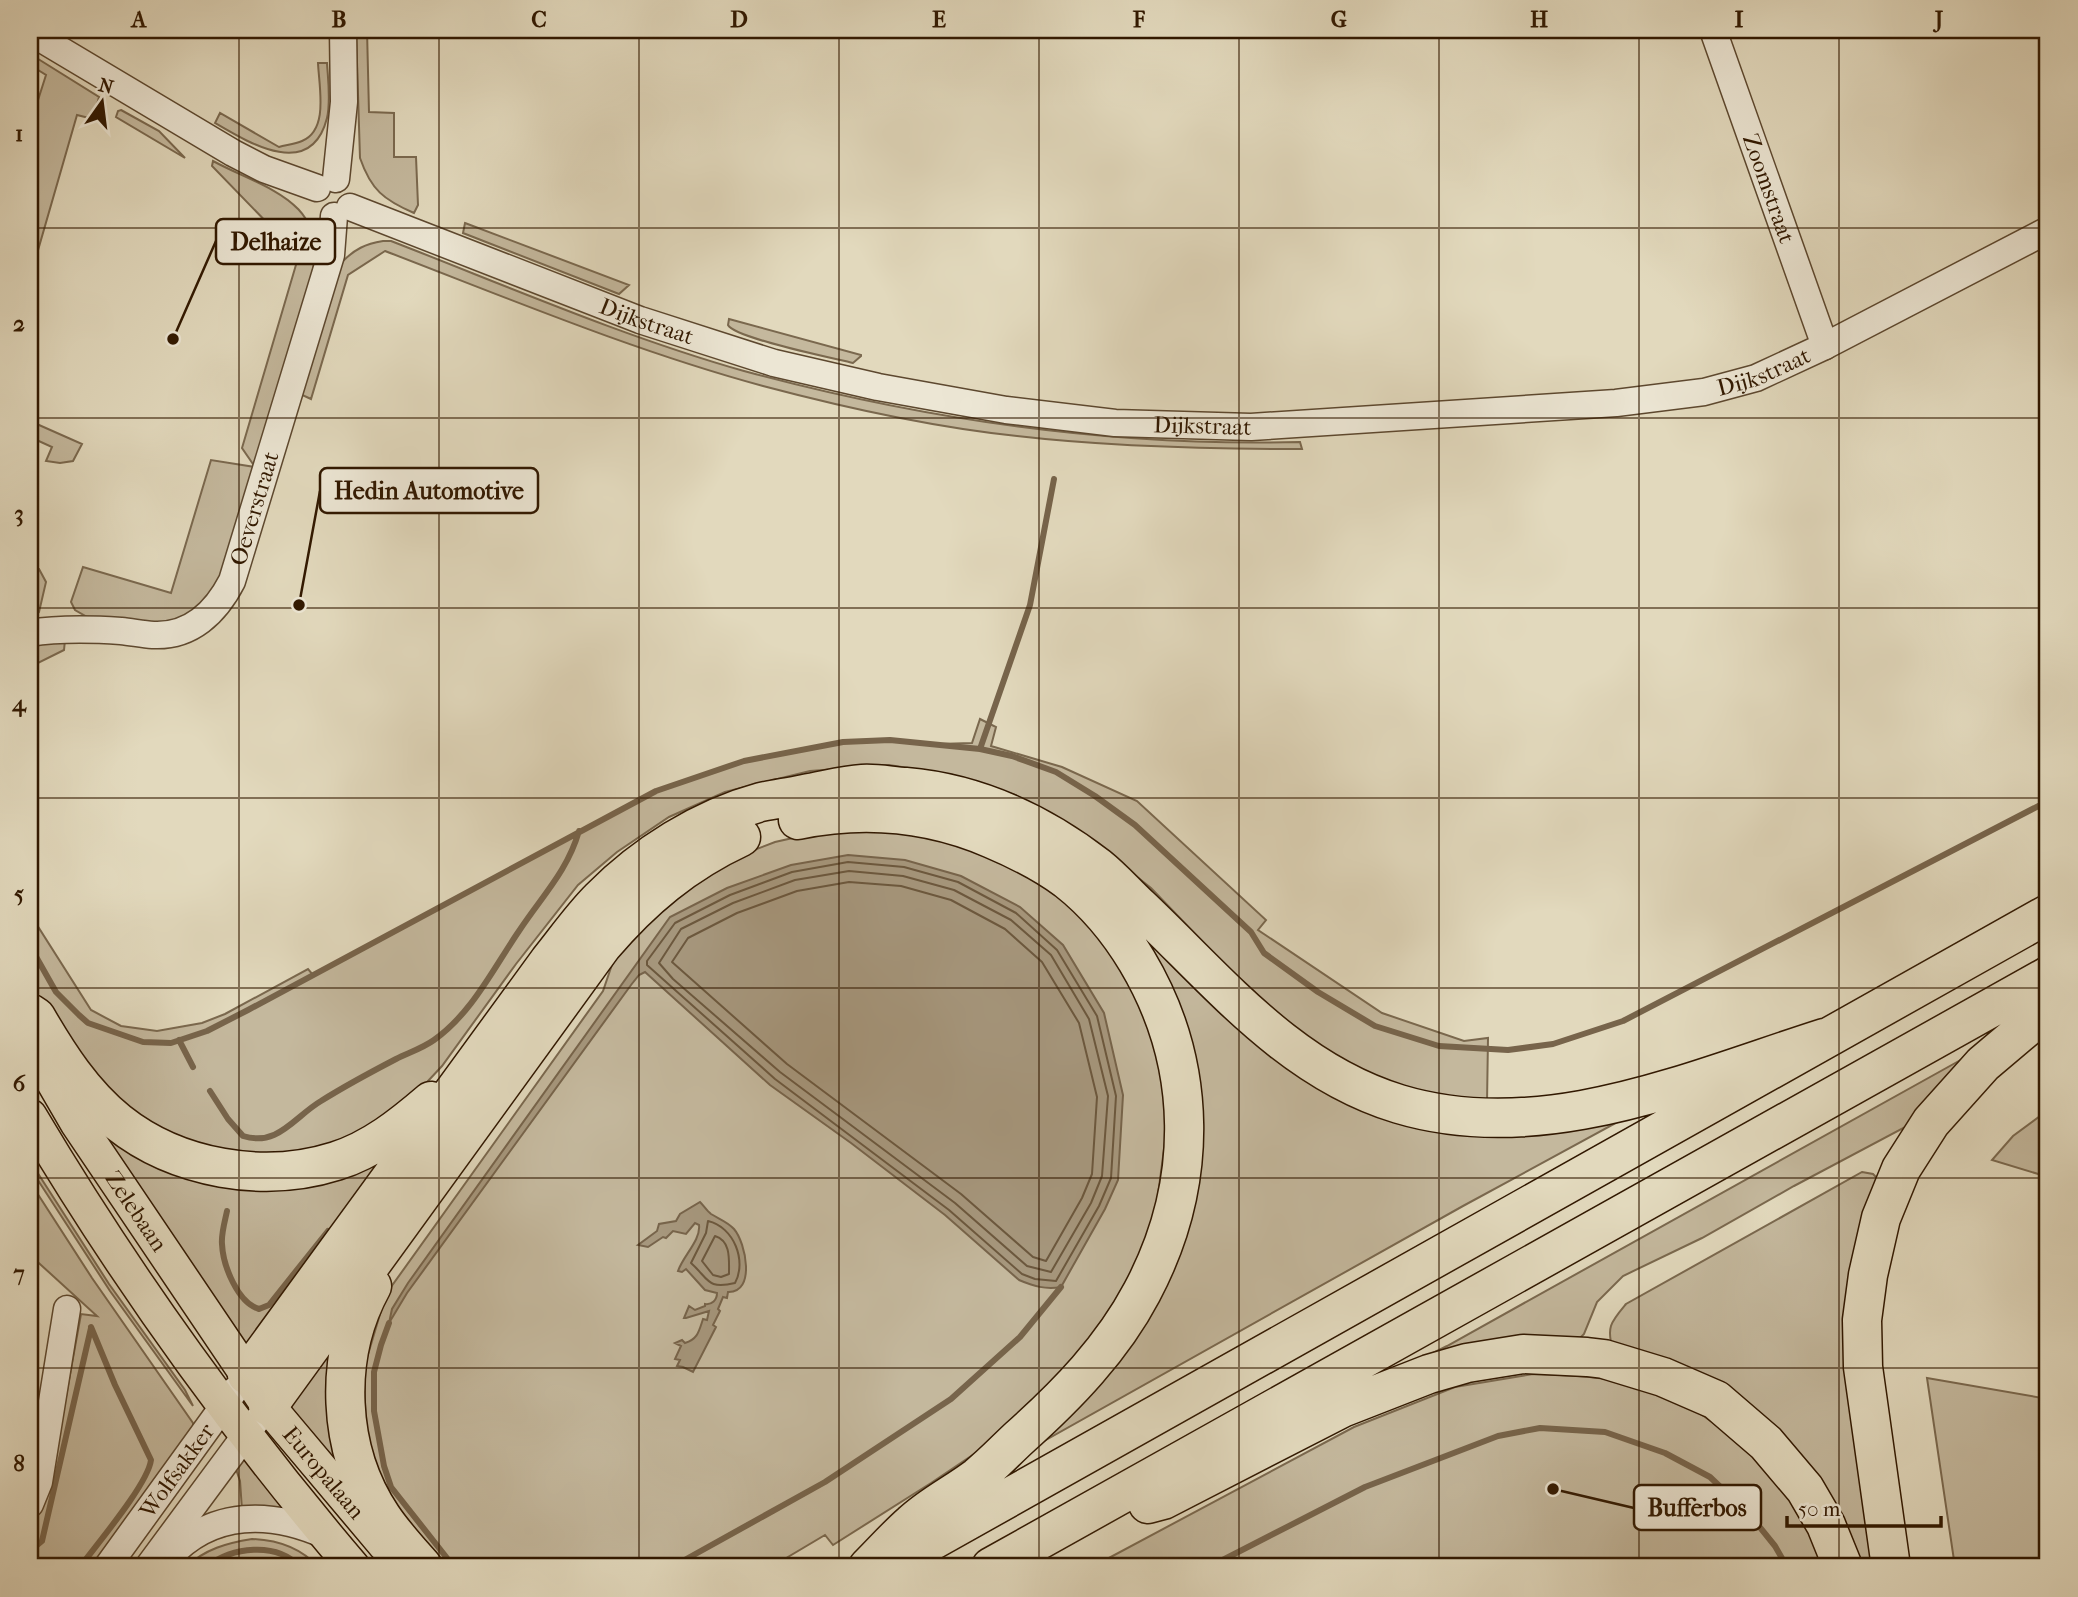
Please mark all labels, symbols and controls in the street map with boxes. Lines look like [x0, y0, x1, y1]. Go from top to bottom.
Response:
text: A [130, 6, 148, 33]
text: B [332, 6, 347, 33]
text: C [531, 6, 547, 33]
text: D [730, 6, 748, 33]
text: E [932, 6, 946, 33]
text: F [1132, 6, 1146, 33]
text: G [1331, 6, 1347, 33]
text: H [1530, 6, 1548, 33]
text: I [1735, 6, 1744, 33]
text: J [1933, 6, 1944, 33]
north arrow [66, 66, 136, 136]
text: N [96, 74, 116, 99]
text: 1 [15, 120, 23, 147]
street label: Zoomstraat [1737, 130, 1801, 247]
callout: Delhaize [216, 219, 335, 264]
text: Delhaize [231, 228, 322, 256]
street label: Dijkstraat [596, 292, 697, 350]
text: 2 [13, 310, 25, 337]
street label: Dijkstraat [1714, 341, 1814, 401]
street label: Dijkstraat [1153, 411, 1252, 441]
street label: Oeverstraat [224, 448, 284, 569]
callout: Hedin Automotive [320, 468, 538, 513]
text: Hedin Automotive [334, 477, 524, 505]
text: 3 [14, 500, 24, 527]
text: 4 [11, 690, 27, 717]
text: 5 [14, 880, 24, 907]
text: 6 [13, 1070, 26, 1097]
street label: Zelebaan [100, 1166, 174, 1257]
text: 7 [12, 1260, 25, 1287]
street label: Wolfsakker [133, 1418, 220, 1524]
street label: Europalaan [277, 1421, 371, 1525]
text: 8 [13, 1450, 25, 1477]
callout: Bufferbos [1634, 1485, 1761, 1530]
scale bar [1787, 1485, 1941, 1529]
text: Bufferbos [1647, 1494, 1747, 1522]
text: 50 m [1798, 1497, 1841, 1521]

